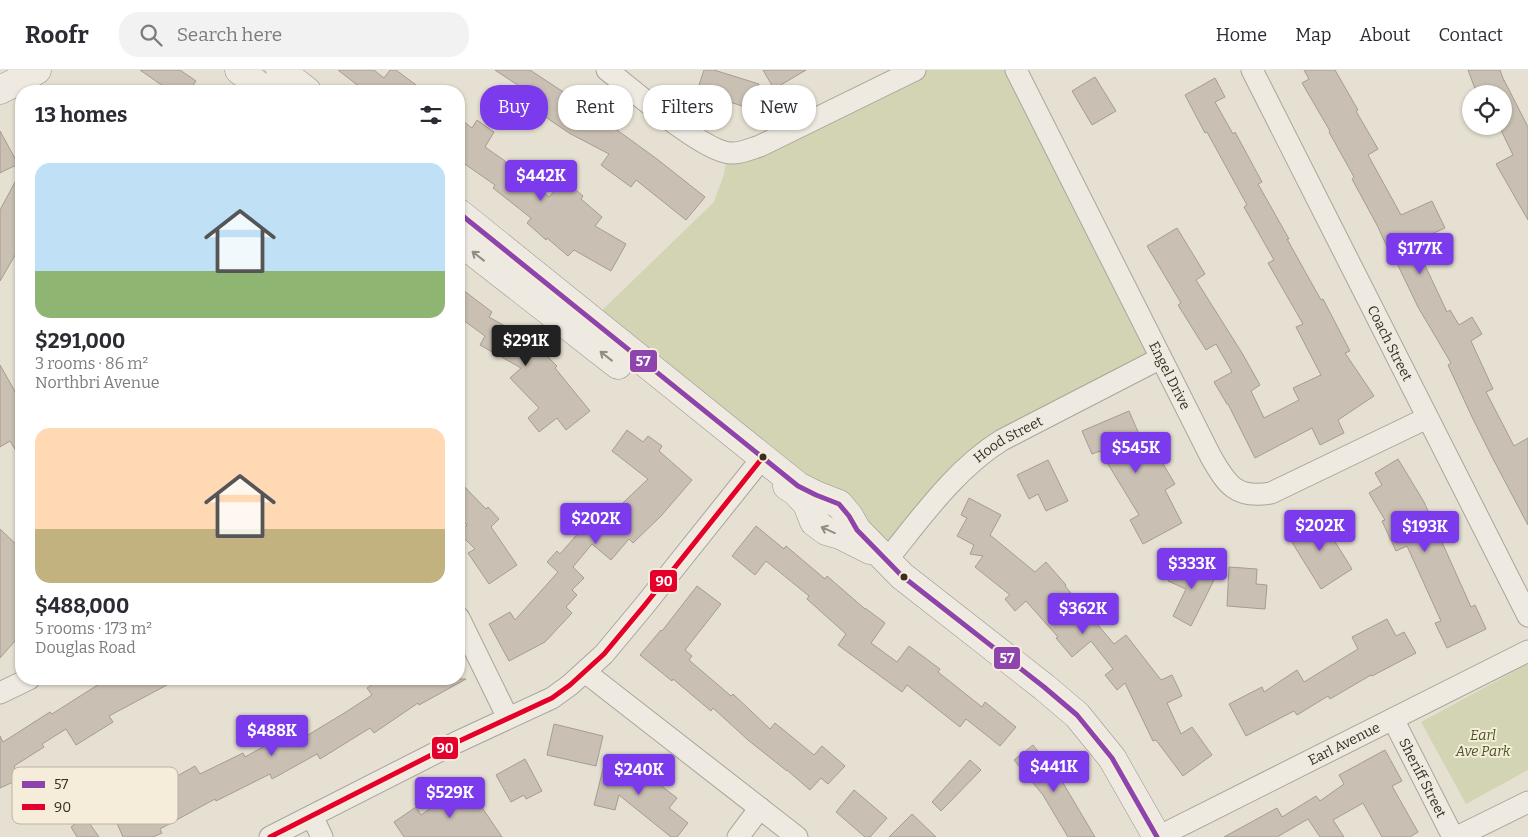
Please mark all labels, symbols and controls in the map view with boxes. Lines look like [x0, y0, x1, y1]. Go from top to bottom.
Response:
search box [119, 12, 469, 57]
text: Roofr [25, 21, 89, 49]
icon: search [137, 21, 165, 49]
text: Search here [177, 23, 282, 46]
text: Home [1216, 24, 1267, 46]
text: Map [1295, 24, 1331, 46]
text: About [1359, 24, 1410, 46]
text: Contact [1438, 24, 1503, 46]
chip: Buy [480, 85, 548, 130]
chip: Rent [558, 85, 633, 130]
chip: Filters [643, 85, 732, 130]
chip: New [742, 85, 816, 130]
map controls [1462, 85, 1512, 135]
button: locate [1462, 85, 1512, 135]
icon: filters [417, 101, 445, 129]
text: 13 homes [35, 102, 127, 128]
pin: $442K [506, 160, 576, 202]
text: $442K [516, 166, 566, 185]
icon: home [195, 196, 285, 286]
pin: $177K [1385, 232, 1455, 275]
text: $177K [1397, 239, 1443, 258]
one-way arrow [471, 251, 485, 261]
street label: Coach Street [1364, 302, 1416, 384]
pin: $291K [491, 324, 561, 367]
text: $291,000 [35, 328, 125, 354]
text: $291K [503, 331, 549, 350]
street label: Engel Drive [1146, 338, 1194, 412]
line badge: 57 [629, 349, 658, 373]
one-way arrow [600, 350, 613, 361]
text: 57 [636, 353, 651, 370]
text: 3 rooms · 86 m² [35, 354, 148, 373]
text: Northbri Avenue [35, 373, 160, 392]
street label: Hood Street [970, 412, 1045, 466]
pin: $545K [1101, 432, 1171, 474]
text: $545K [1112, 438, 1160, 457]
unlabelled marker [758, 452, 768, 462]
icon: home [195, 461, 285, 551]
pin: $202K [561, 502, 631, 545]
text: $202K [571, 509, 621, 528]
pin: $202K [1285, 510, 1355, 552]
pin: $193K [1390, 510, 1460, 553]
text: $202K [1295, 516, 1345, 535]
text: $193K [1402, 517, 1448, 536]
one-way arrow [821, 524, 836, 534]
pin: $333K [1157, 548, 1227, 590]
text: $333K [1168, 554, 1216, 573]
line badge: 90 [649, 569, 678, 593]
unlabelled marker [899, 572, 909, 582]
text: 90 [655, 573, 673, 590]
pin: $362K [1048, 592, 1118, 635]
text: $488,000 [35, 593, 129, 619]
text: $362K [1059, 599, 1107, 618]
text: 5 rooms · 173 m² [35, 619, 152, 638]
text: Douglas Road [35, 638, 136, 657]
line badge: 57 [993, 646, 1021, 670]
text: 57 [1000, 650, 1015, 667]
pin: $488K [237, 714, 307, 757]
street label: Earl Avenue [1305, 718, 1383, 769]
text: $488K [247, 721, 297, 740]
park label: Earl Ave Park [1455, 727, 1511, 760]
street label: Sheriff Street [1396, 735, 1450, 820]
line badge: 90 [431, 736, 459, 760]
text: 90 [436, 740, 454, 757]
pin: $441K [1019, 750, 1089, 793]
pin: $240K [604, 754, 674, 796]
text: $441K [1030, 757, 1078, 776]
text: $240K [614, 760, 664, 779]
legend [12, 767, 178, 824]
text: 57 [54, 776, 68, 793]
pin: $529K [415, 776, 485, 819]
text: $529K [426, 783, 474, 802]
text: 90 [54, 799, 71, 816]

